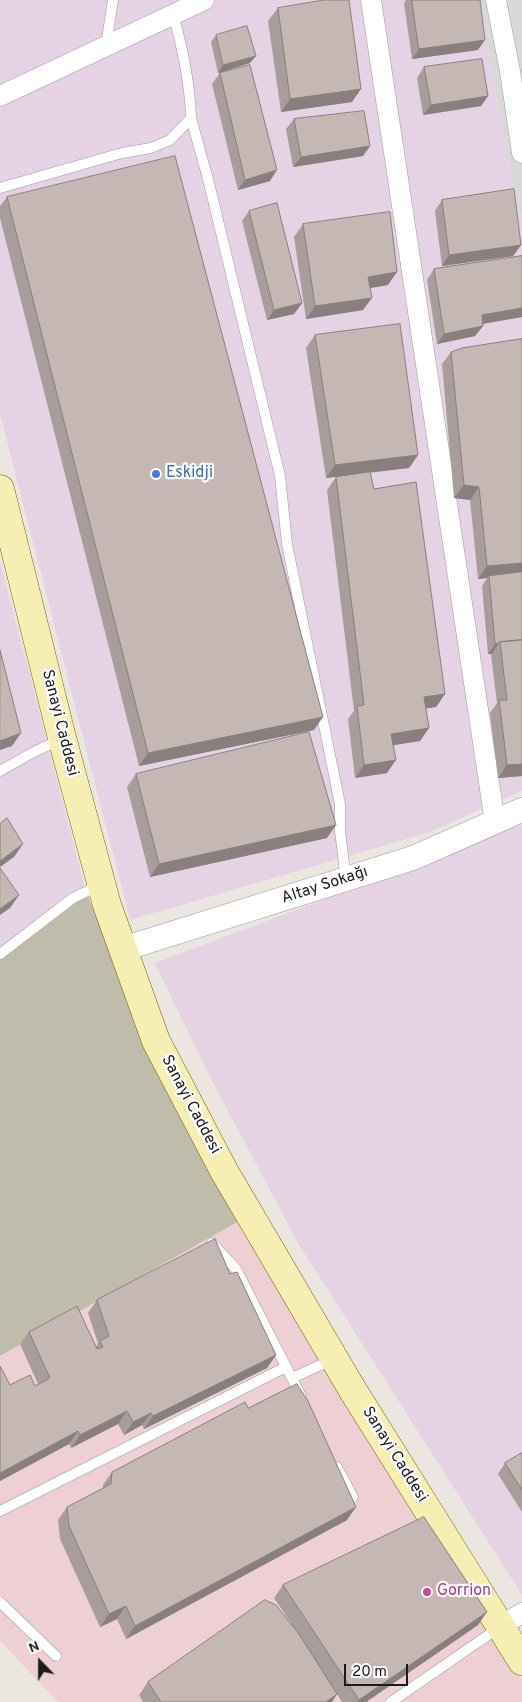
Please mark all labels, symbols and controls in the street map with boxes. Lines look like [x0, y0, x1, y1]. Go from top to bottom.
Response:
place label: Eskidji [166, 464, 213, 484]
marker: Eskidji [150, 468, 162, 480]
street label: Sanayi Caddesi [37, 668, 81, 778]
street label: Altay Sokağı [279, 863, 371, 909]
street label: Sanayi Caddesi [156, 1052, 224, 1158]
street label: Sanayi Caddesi [357, 1404, 431, 1506]
place label: Gorrion [437, 1582, 491, 1602]
marker: Gorrion [421, 1586, 433, 1598]
north arrow [15, 1637, 65, 1687]
text: N [26, 1638, 42, 1657]
scale bar [347, 1654, 411, 1686]
text: 20 m [352, 1663, 387, 1682]

